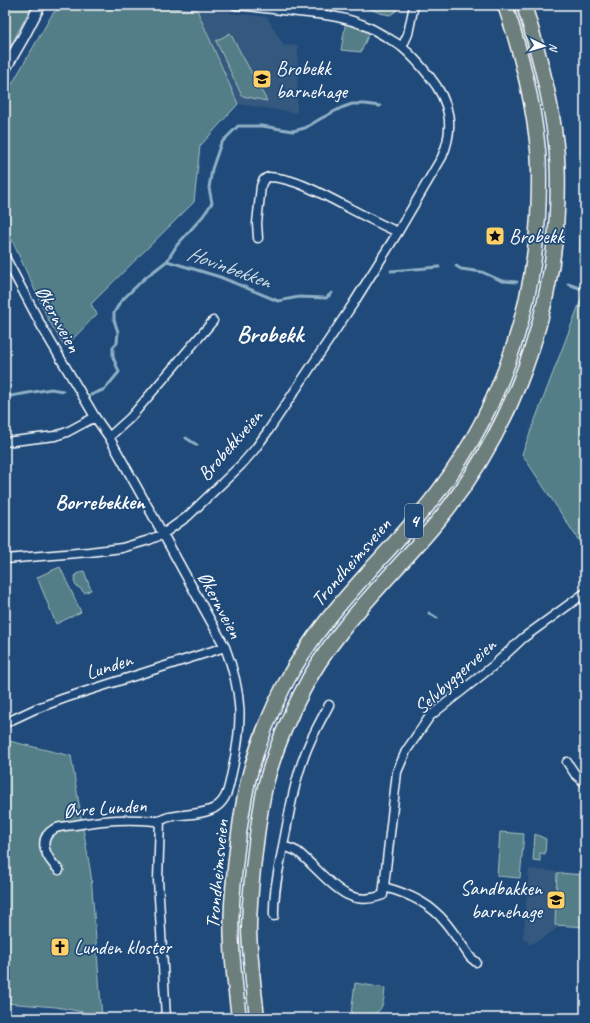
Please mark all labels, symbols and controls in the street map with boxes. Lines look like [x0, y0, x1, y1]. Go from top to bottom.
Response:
north arrow [524, 26, 564, 66]
text: N [547, 43, 561, 53]
place label: Brobekk barnehage [276, 56, 349, 104]
school or university icon: Brobekk barnehage [251, 68, 273, 90]
place label: Brobekk [509, 224, 565, 249]
place icon: Brobekk [484, 225, 506, 247]
water label: Hovinbekken [184, 240, 277, 295]
street label: Økernveien [29, 281, 87, 358]
district label: Brobekk [237, 319, 305, 349]
street label: Brobekkveien [192, 403, 269, 486]
district label: Borrebekken [55, 489, 146, 515]
road number: 4 [405, 504, 423, 538]
street label: Trondheimsveien [306, 512, 397, 612]
street label: Økernveien [192, 567, 249, 644]
street label: Selvbyggerveien [409, 632, 502, 719]
street label: Lunden [83, 646, 136, 685]
street label: Øvre Lunden [63, 793, 148, 823]
street label: Trondheimsveien [200, 817, 234, 930]
place label: Sandbakken barnehage [460, 876, 543, 924]
school or university icon: Sandbakken barnehage [545, 889, 567, 911]
place label: Lunden kloster [74, 935, 173, 960]
church icon: Lunden kloster [49, 936, 71, 958]

